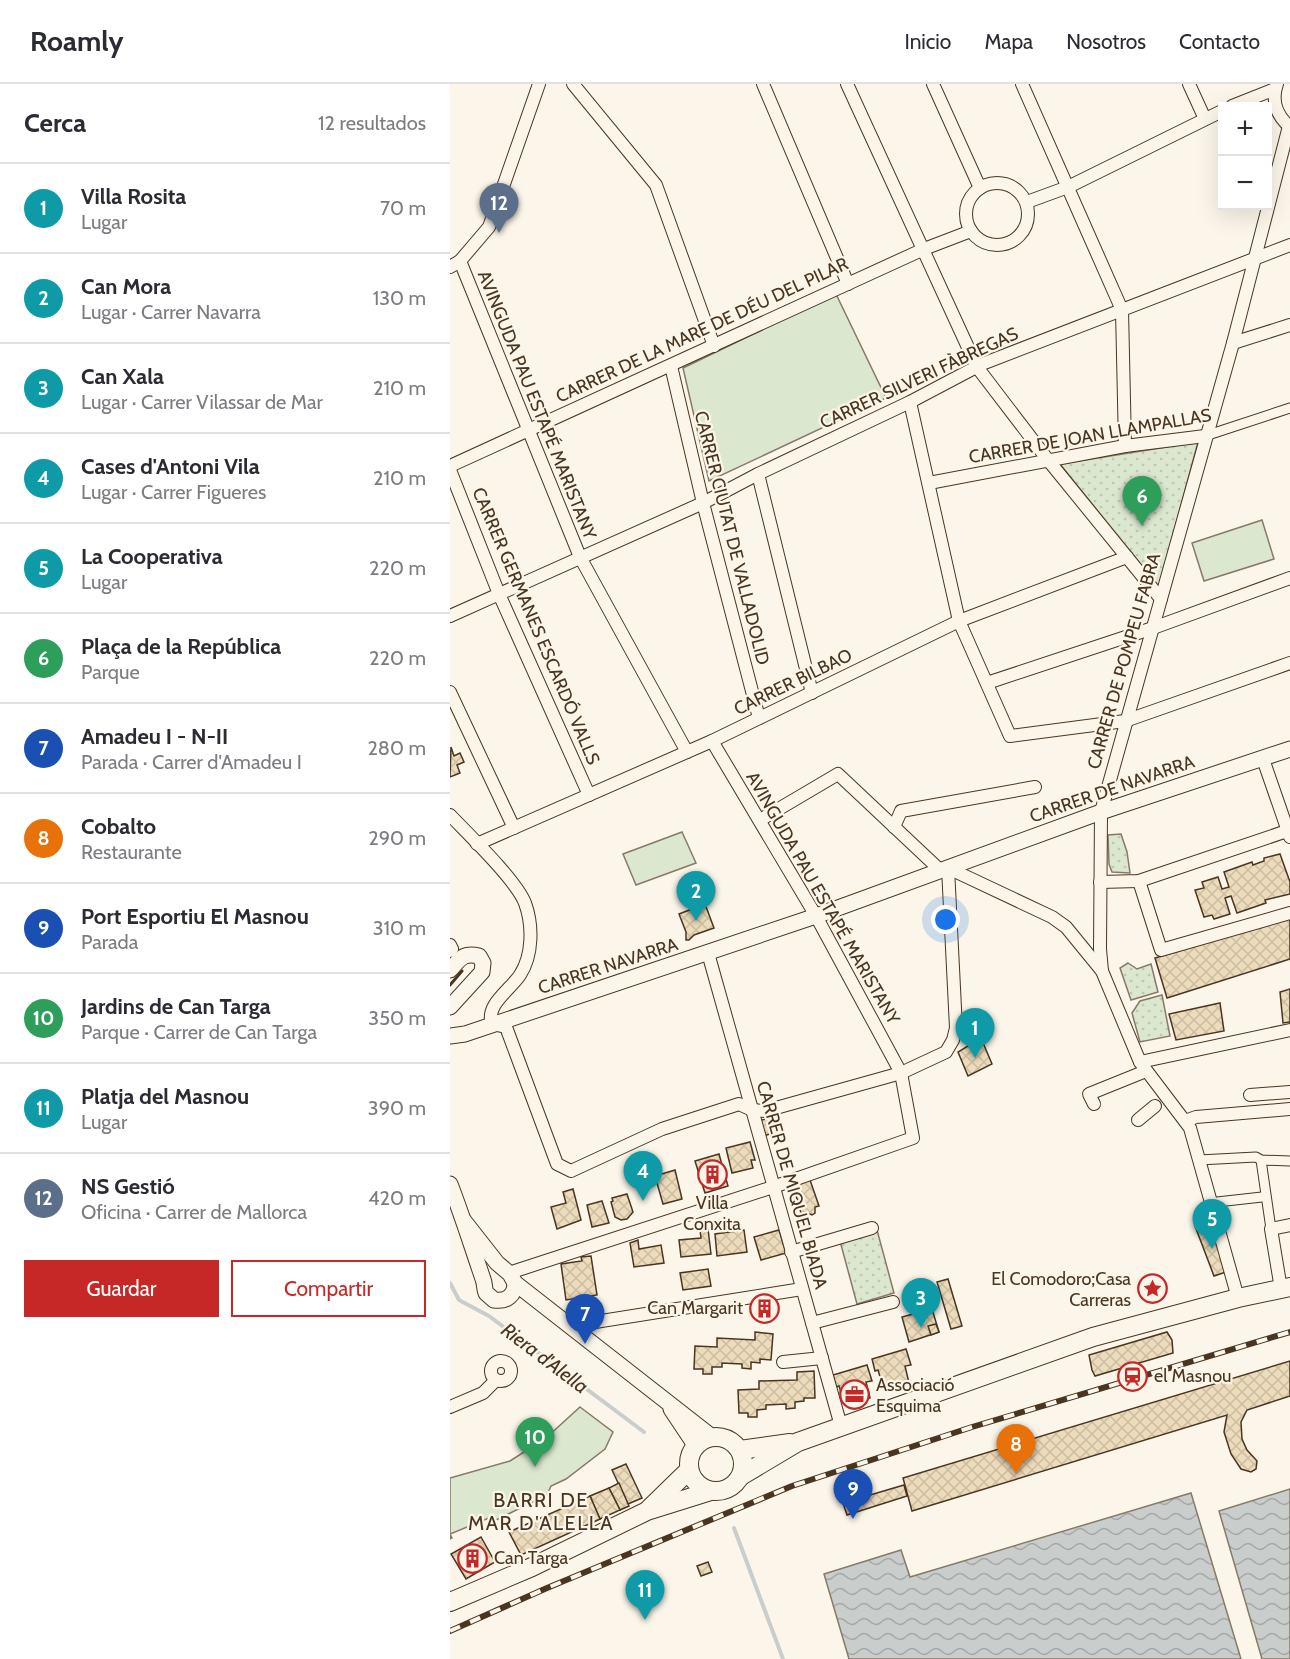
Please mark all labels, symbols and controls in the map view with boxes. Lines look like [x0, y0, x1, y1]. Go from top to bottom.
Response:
text: Roamly [30, 24, 124, 58]
text: Inicio [904, 29, 951, 54]
text: Mapa [984, 29, 1033, 54]
text: Nosotros [1066, 29, 1146, 54]
text: Contacto [1179, 29, 1260, 54]
map controls [1218, 102, 1272, 210]
button: + [1218, 102, 1272, 156]
text: Cerca [24, 107, 86, 139]
text: 12 resultados [318, 111, 426, 135]
button: − [1218, 156, 1272, 210]
text: Villa Rosita [81, 183, 186, 210]
pin: 12 [479, 184, 518, 233]
text: 1 [40, 196, 47, 220]
text: 70 m [380, 196, 426, 220]
text: Lugar [81, 210, 127, 234]
street label: CARRER DE LA MARE DE DÉU DEL PILAR [552, 252, 852, 408]
street label: AVINGUDA PAU ESTAPÉ MARISTANY [473, 267, 601, 543]
text: Can Mora [81, 273, 171, 300]
text: 2 [38, 286, 49, 310]
text: 130 m [373, 286, 426, 310]
text: Lugar · Carrer Navarra [81, 300, 261, 324]
street label: CARRER SILVERI FÀBREGAS [816, 322, 1022, 434]
text: Can Xala [81, 363, 164, 390]
text: 3 [38, 376, 49, 400]
text: 210 m [373, 376, 426, 400]
text: Lugar · Carrer Vilassar de Mar [81, 390, 323, 414]
street label: CARRER DE JOAN LLAMPALLAS [967, 404, 1213, 468]
street label: CARRER CIUTAT DE VALLADOLID [690, 409, 774, 667]
text: Cases d'Antoni Vila [81, 453, 260, 480]
text: 4 [37, 466, 50, 490]
text: 210 m [373, 466, 426, 490]
pin: 6 [1122, 476, 1162, 526]
text: Lugar · Carrer Figueres [81, 480, 266, 504]
street label: CARRER GERMANES ESCARDÓ VALLS [467, 484, 605, 768]
text: La Cooperativa [81, 543, 223, 570]
street label: CARRER DE POMPEU FABRA [1083, 550, 1165, 772]
text: 5 [38, 556, 49, 580]
text: 220 m [369, 556, 426, 580]
text: Lugar [81, 570, 127, 594]
text: Plaça de la República [81, 633, 281, 660]
street label: CARRER BILBAO [730, 644, 856, 720]
text: 6 [38, 646, 49, 670]
text: 220 m [369, 646, 426, 670]
text: Parque [81, 660, 140, 684]
text: Amadeu I - N-II [81, 723, 228, 750]
text: 7 [38, 736, 49, 760]
text: 280 m [367, 736, 426, 760]
text: Parada · Carrer d'Amadeu I [81, 750, 302, 774]
street label: CARRER DE NAVARRA [1027, 750, 1197, 828]
street label: AVINGUDA PAU ESTAPÉ MARISTANY [742, 768, 905, 1029]
text: Cobalto [81, 813, 156, 840]
text: 8 [37, 826, 50, 850]
text: 290 m [368, 826, 426, 850]
text: Restaurante [81, 840, 182, 864]
pin: 2 [676, 872, 716, 921]
text: Port Esportiu El Masnou [81, 903, 309, 930]
your location [931, 905, 960, 934]
text: 9 [38, 916, 49, 940]
text: 310 m [373, 916, 426, 940]
text: Parada [81, 930, 138, 954]
street label: CARRER NAVARRA [535, 933, 681, 999]
text: Jardins de Can Targa [81, 993, 271, 1020]
text: 10 [33, 1006, 54, 1030]
text: 350 m [368, 1006, 426, 1030]
pin: 1 [956, 1008, 994, 1058]
text: Parque · Carrer de Can Targa [81, 1020, 317, 1044]
street label: CARRER DE MIQUEL BIADA [752, 1078, 832, 1292]
text: Platja del Masnou [81, 1083, 249, 1110]
text: 11 [36, 1096, 51, 1120]
text: 390 m [368, 1096, 426, 1120]
text: Lugar [81, 1110, 127, 1134]
pin: 4 [624, 1152, 662, 1201]
building icon: Villa Conxita [696, 1158, 728, 1190]
text: NS Gestió [81, 1173, 175, 1200]
text: 12 [35, 1186, 52, 1210]
text: 420 m [368, 1186, 426, 1210]
place label: Villa Conxita [683, 1192, 741, 1235]
text: Oficina · Carrer de Mallorca [81, 1200, 307, 1224]
pin: 5 [1192, 1200, 1232, 1249]
button: Guardar [24, 1260, 219, 1317]
button: Compartir [231, 1260, 426, 1317]
place label: El Comodoro;Casa Carreras [991, 1268, 1131, 1311]
place icon: El Comodoro;Casa Carreras [1136, 1273, 1168, 1305]
pin: 3 [902, 1278, 940, 1328]
building icon: Can Margarit [748, 1292, 780, 1324]
pin: 7 [566, 1294, 604, 1344]
place label: Can Margarit [647, 1297, 743, 1319]
water label: Riera d'Alella [497, 1317, 593, 1399]
station icon: el Masnou [1117, 1360, 1149, 1392]
place label: el Masnou [1154, 1365, 1232, 1387]
place label: Associació Esquima [876, 1374, 955, 1417]
office icon: Associació Esquima [839, 1379, 871, 1411]
pin: 10 [516, 1418, 554, 1467]
pin: 8 [996, 1424, 1036, 1474]
pin: 9 [834, 1470, 872, 1519]
district label: BARRI DE MAR D'ALELLA [468, 1488, 614, 1535]
building icon: Can Targa [457, 1542, 489, 1574]
place label: Can Targa [494, 1547, 569, 1569]
pin: 11 [626, 1570, 664, 1620]

